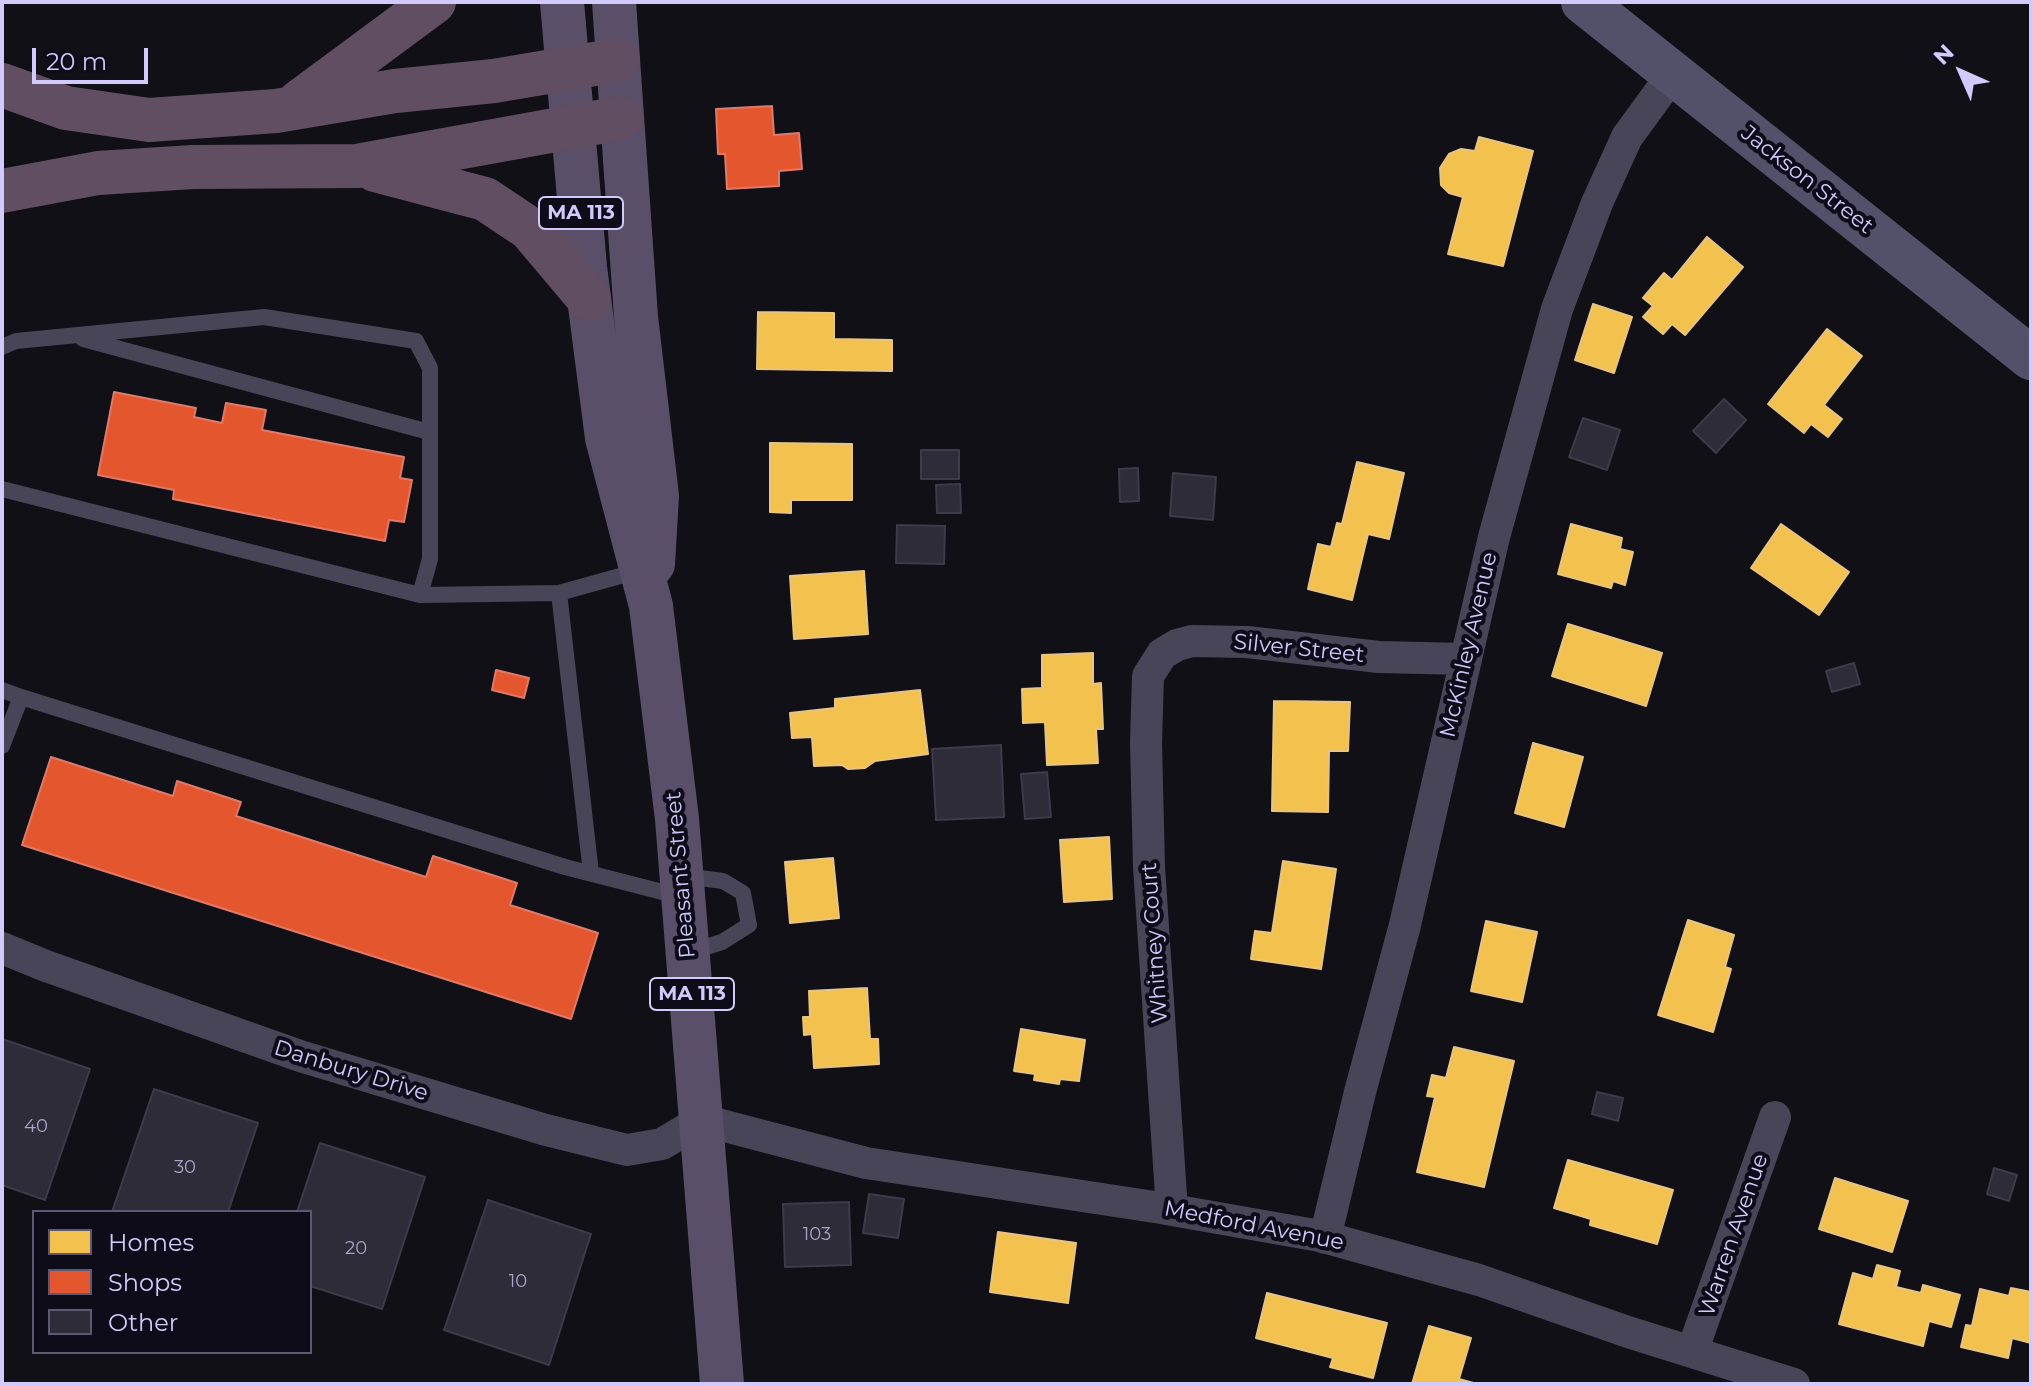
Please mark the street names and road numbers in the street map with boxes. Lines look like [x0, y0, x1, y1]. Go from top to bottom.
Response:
street label: Jackson Street [1736, 120, 1878, 240]
road number: MA 113 [539, 197, 623, 229]
street label: McKinley Avenue [1435, 550, 1503, 740]
street label: Silver Street [1232, 629, 1366, 669]
street label: Pleasant Street [661, 790, 701, 960]
street label: Whitney Court [1136, 862, 1174, 1024]
road number: MA 113 [650, 978, 734, 1010]
street label: Danbury Drive [271, 1035, 431, 1107]
street label: Warren Avenue [1694, 1150, 1774, 1320]
street label: Medford Avenue [1162, 1196, 1346, 1256]

